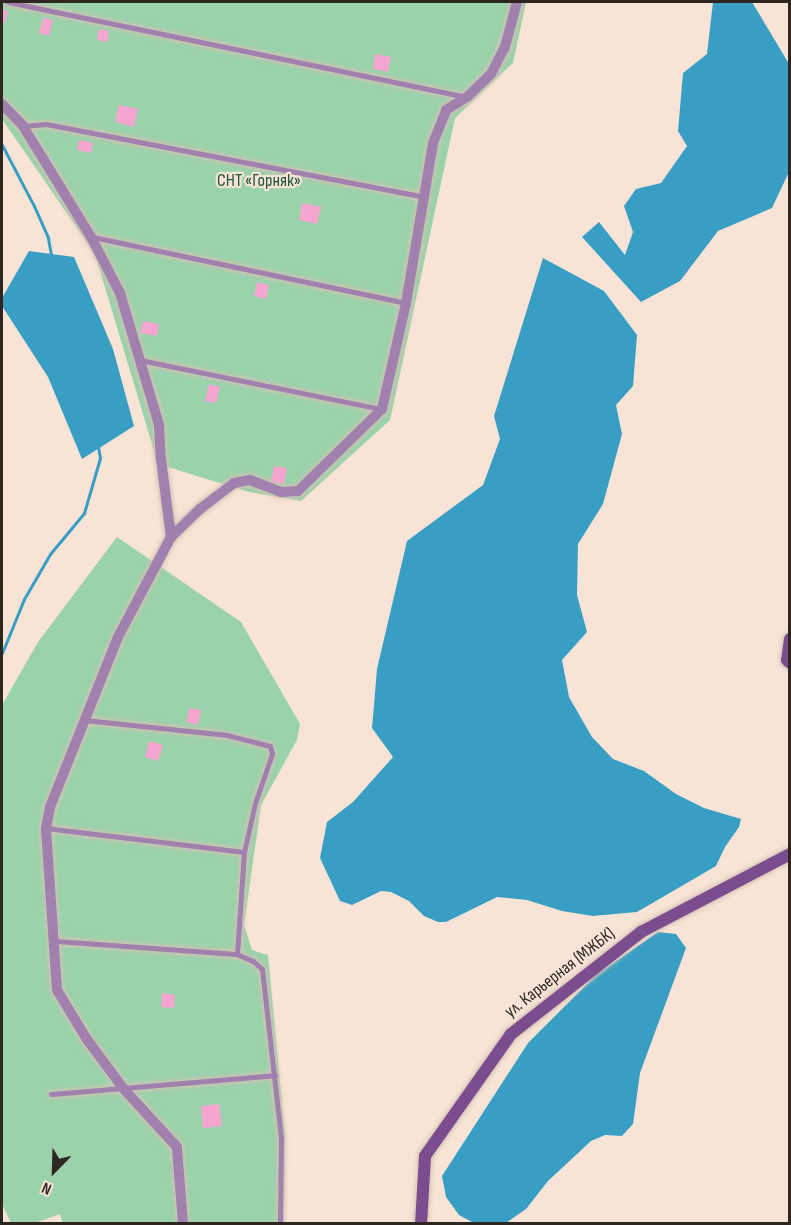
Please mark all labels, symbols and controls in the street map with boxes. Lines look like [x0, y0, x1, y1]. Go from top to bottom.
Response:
park label: СНТ «Горняк» [217, 170, 301, 192]
street label: ул. Карьерная (МЖБК) [501, 923, 619, 1023]
north arrow [24, 1141, 84, 1201]
text: N [39, 1178, 54, 1198]

